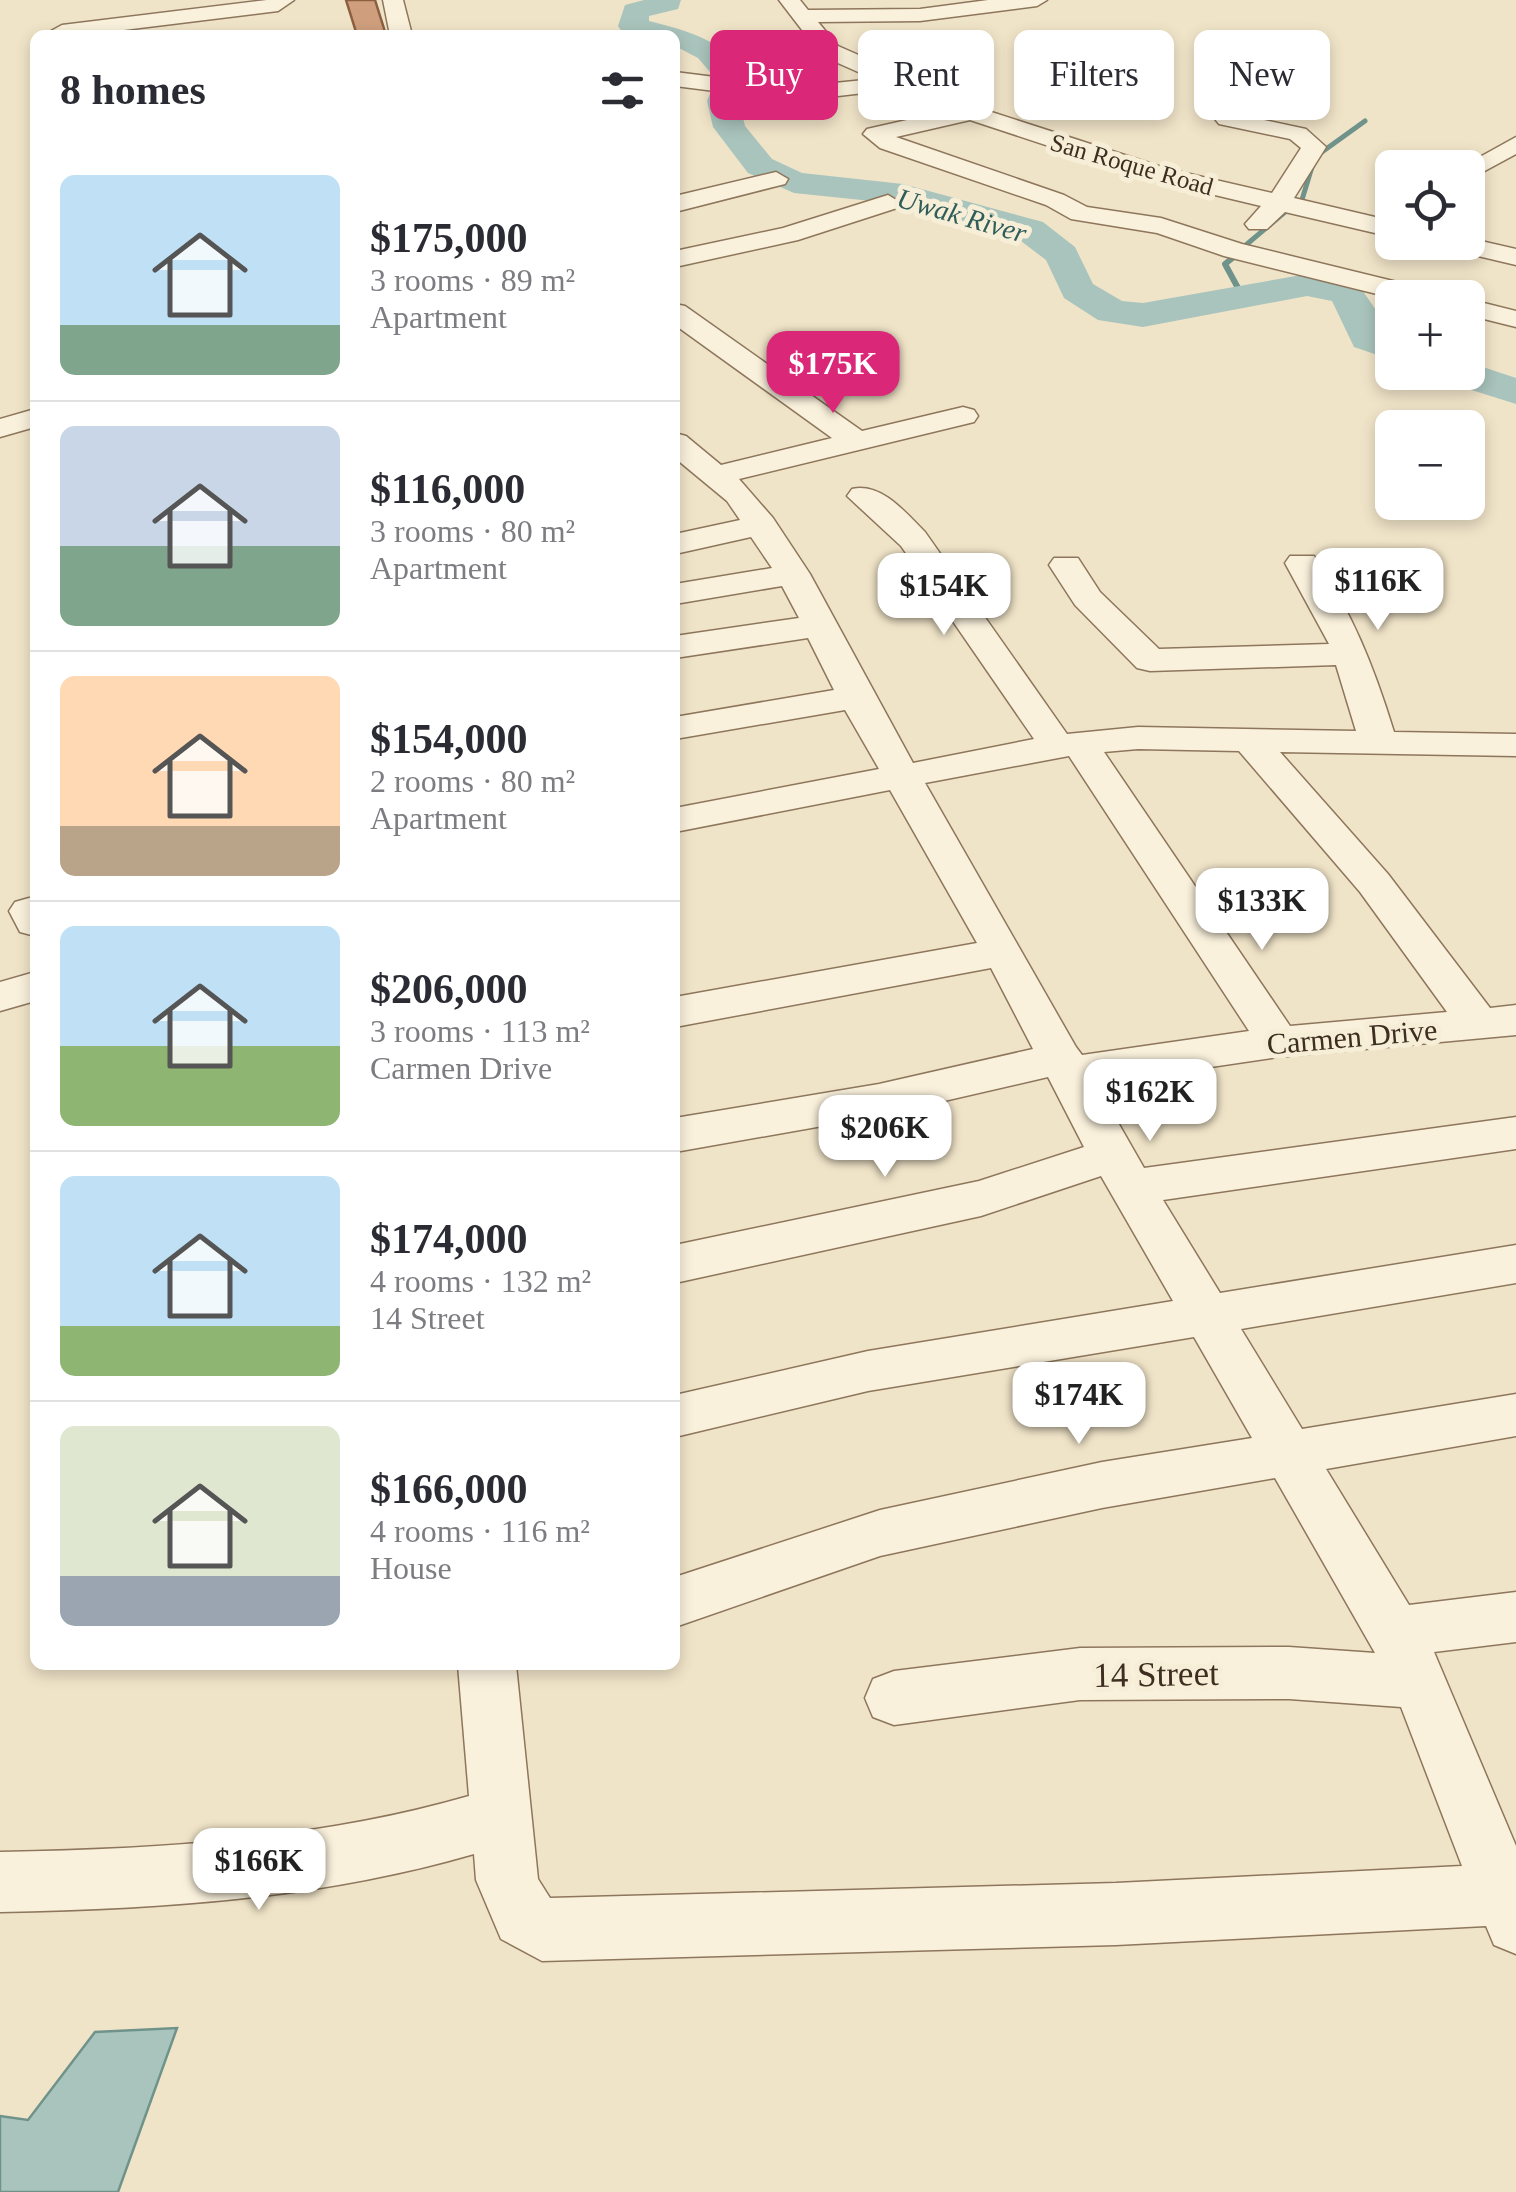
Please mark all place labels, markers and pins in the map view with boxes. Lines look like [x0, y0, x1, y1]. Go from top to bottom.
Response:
pin: $175K [763, 331, 903, 416]
pin: $116K [1308, 548, 1448, 633]
pin: $154K [874, 553, 1014, 638]
pin: $133K [1192, 868, 1332, 953]
pin: $162K [1080, 1059, 1220, 1144]
pin: $206K [815, 1095, 955, 1180]
pin: $174K [1009, 1362, 1149, 1447]
pin: $166K [189, 1828, 329, 1913]

